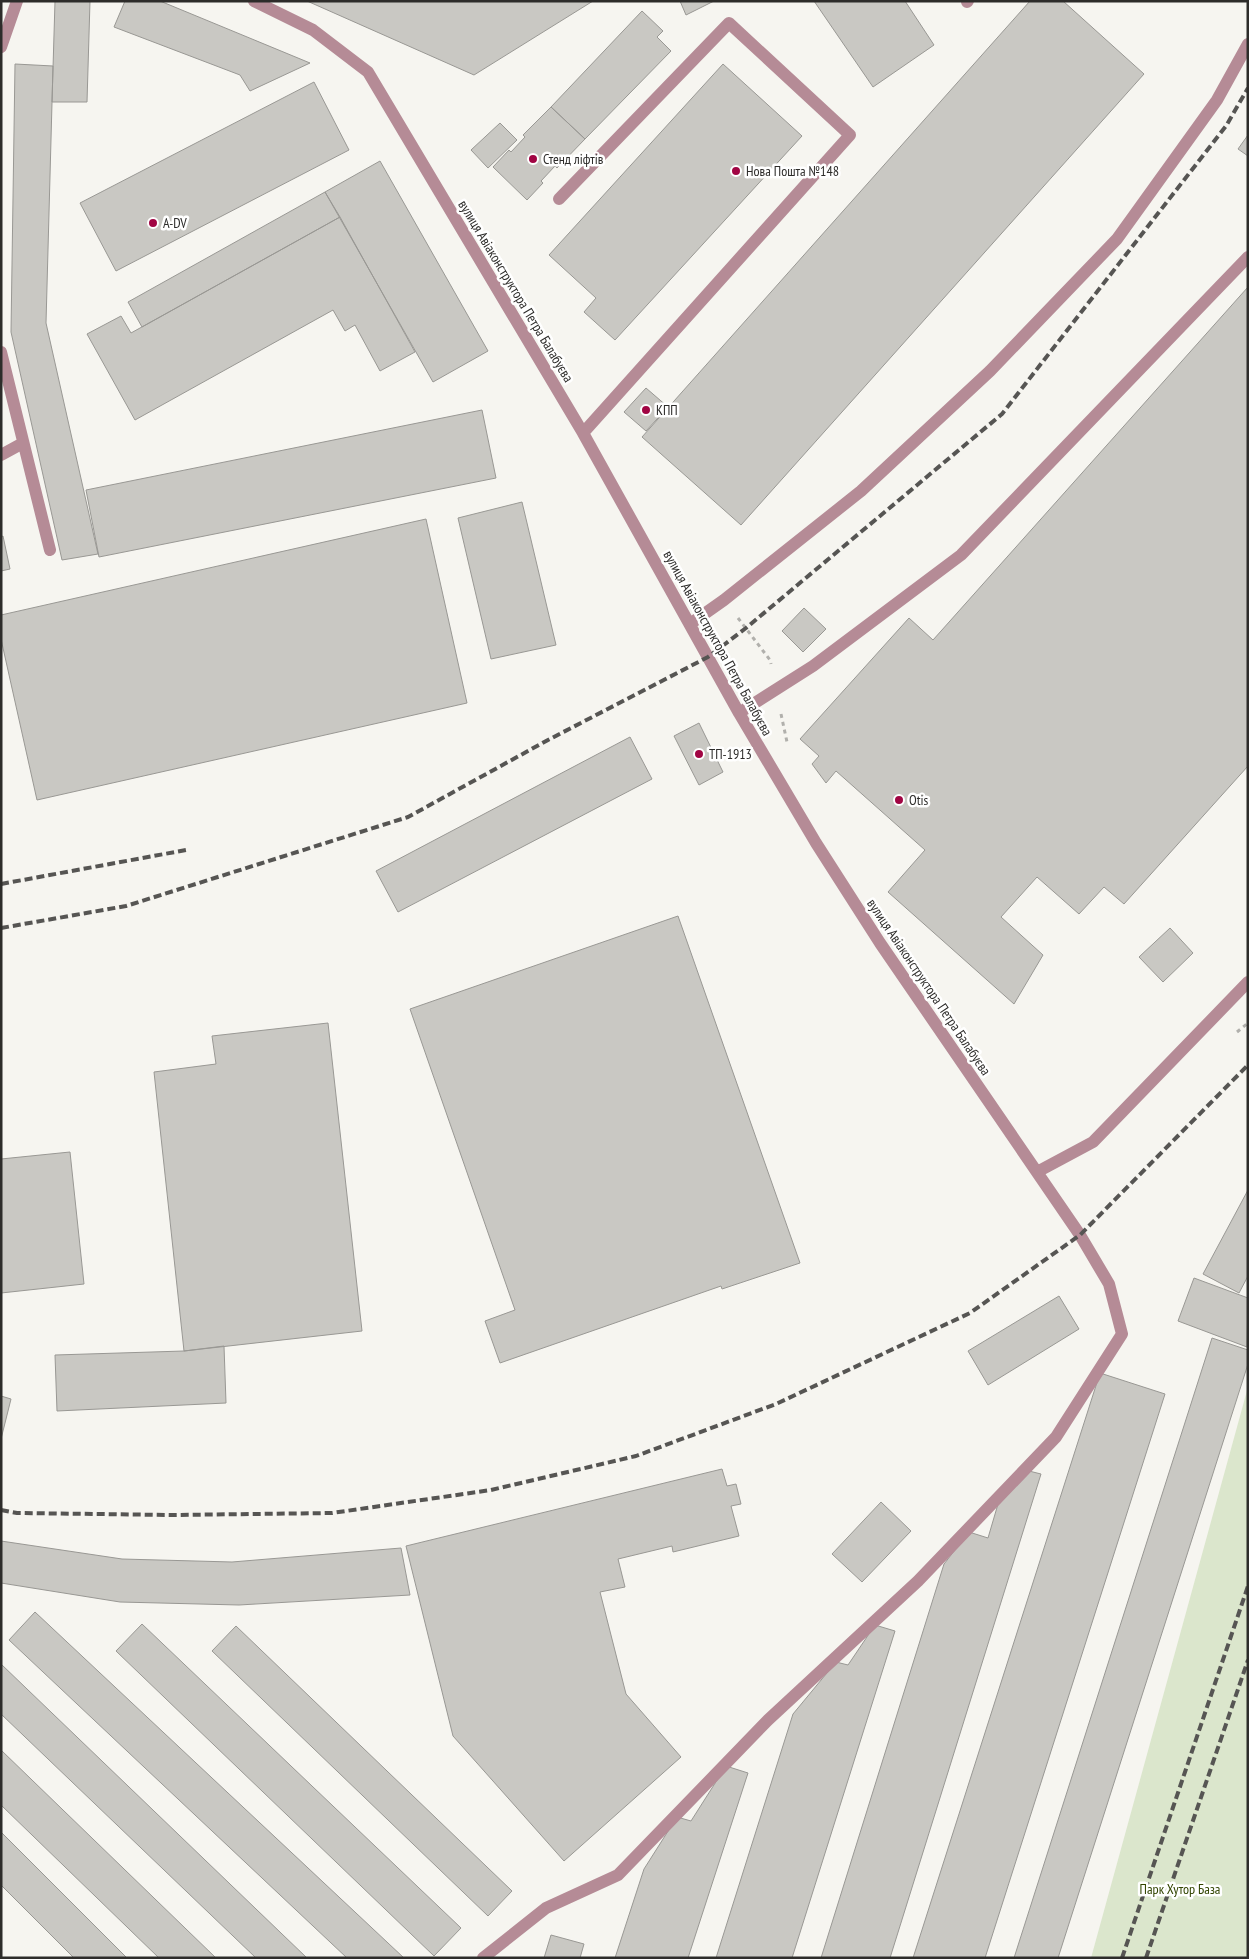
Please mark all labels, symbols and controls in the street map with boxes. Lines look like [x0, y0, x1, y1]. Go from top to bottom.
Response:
place label: Стенд ліфтів [543, 150, 604, 168]
marker: Стенд ліфтів [527, 153, 539, 165]
place label: Нова Пошта №148 [746, 162, 839, 180]
marker: Нова Пошта №148 [730, 165, 742, 177]
street label: вулиця Авіаконструктора Петра Балабуєва [454, 197, 578, 385]
place label: A-DV [163, 214, 187, 232]
marker: A-DV [147, 217, 159, 229]
place label: КПП [656, 401, 678, 419]
marker: КПП [640, 404, 652, 416]
street label: вулиця Авіаконструктора Петра Балабуєва [659, 547, 777, 739]
place label: ТП-1913 [709, 745, 752, 763]
marker: ТП-1913 [693, 748, 705, 760]
place label: Otis [909, 791, 929, 809]
marker: Otis [893, 794, 905, 806]
street label: вулиця Авіаконструктора Петра Балабуєва [863, 895, 995, 1079]
park label: Парк Хутор База [1140, 1880, 1220, 1898]

